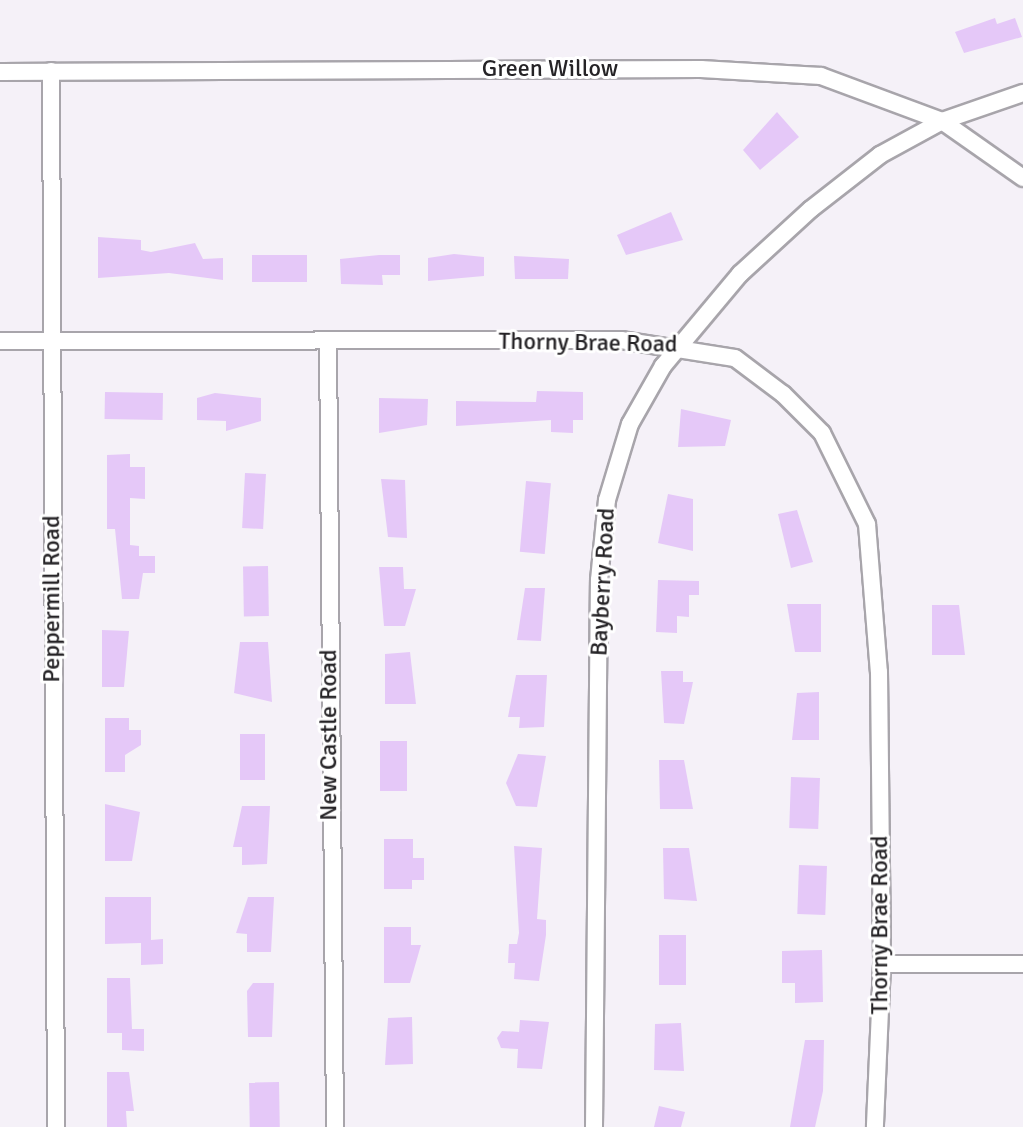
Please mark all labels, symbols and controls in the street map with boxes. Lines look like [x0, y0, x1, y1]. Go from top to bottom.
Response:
street label: Green Willow [482, 55, 618, 83]
street label: Thorny Brae Road [498, 327, 678, 359]
street label: Bayberry Road [585, 507, 621, 657]
street label: Peppermill Road [38, 515, 66, 683]
street label: New Castle Road [315, 649, 343, 821]
street label: Thorny Brae Road [866, 836, 894, 1014]

